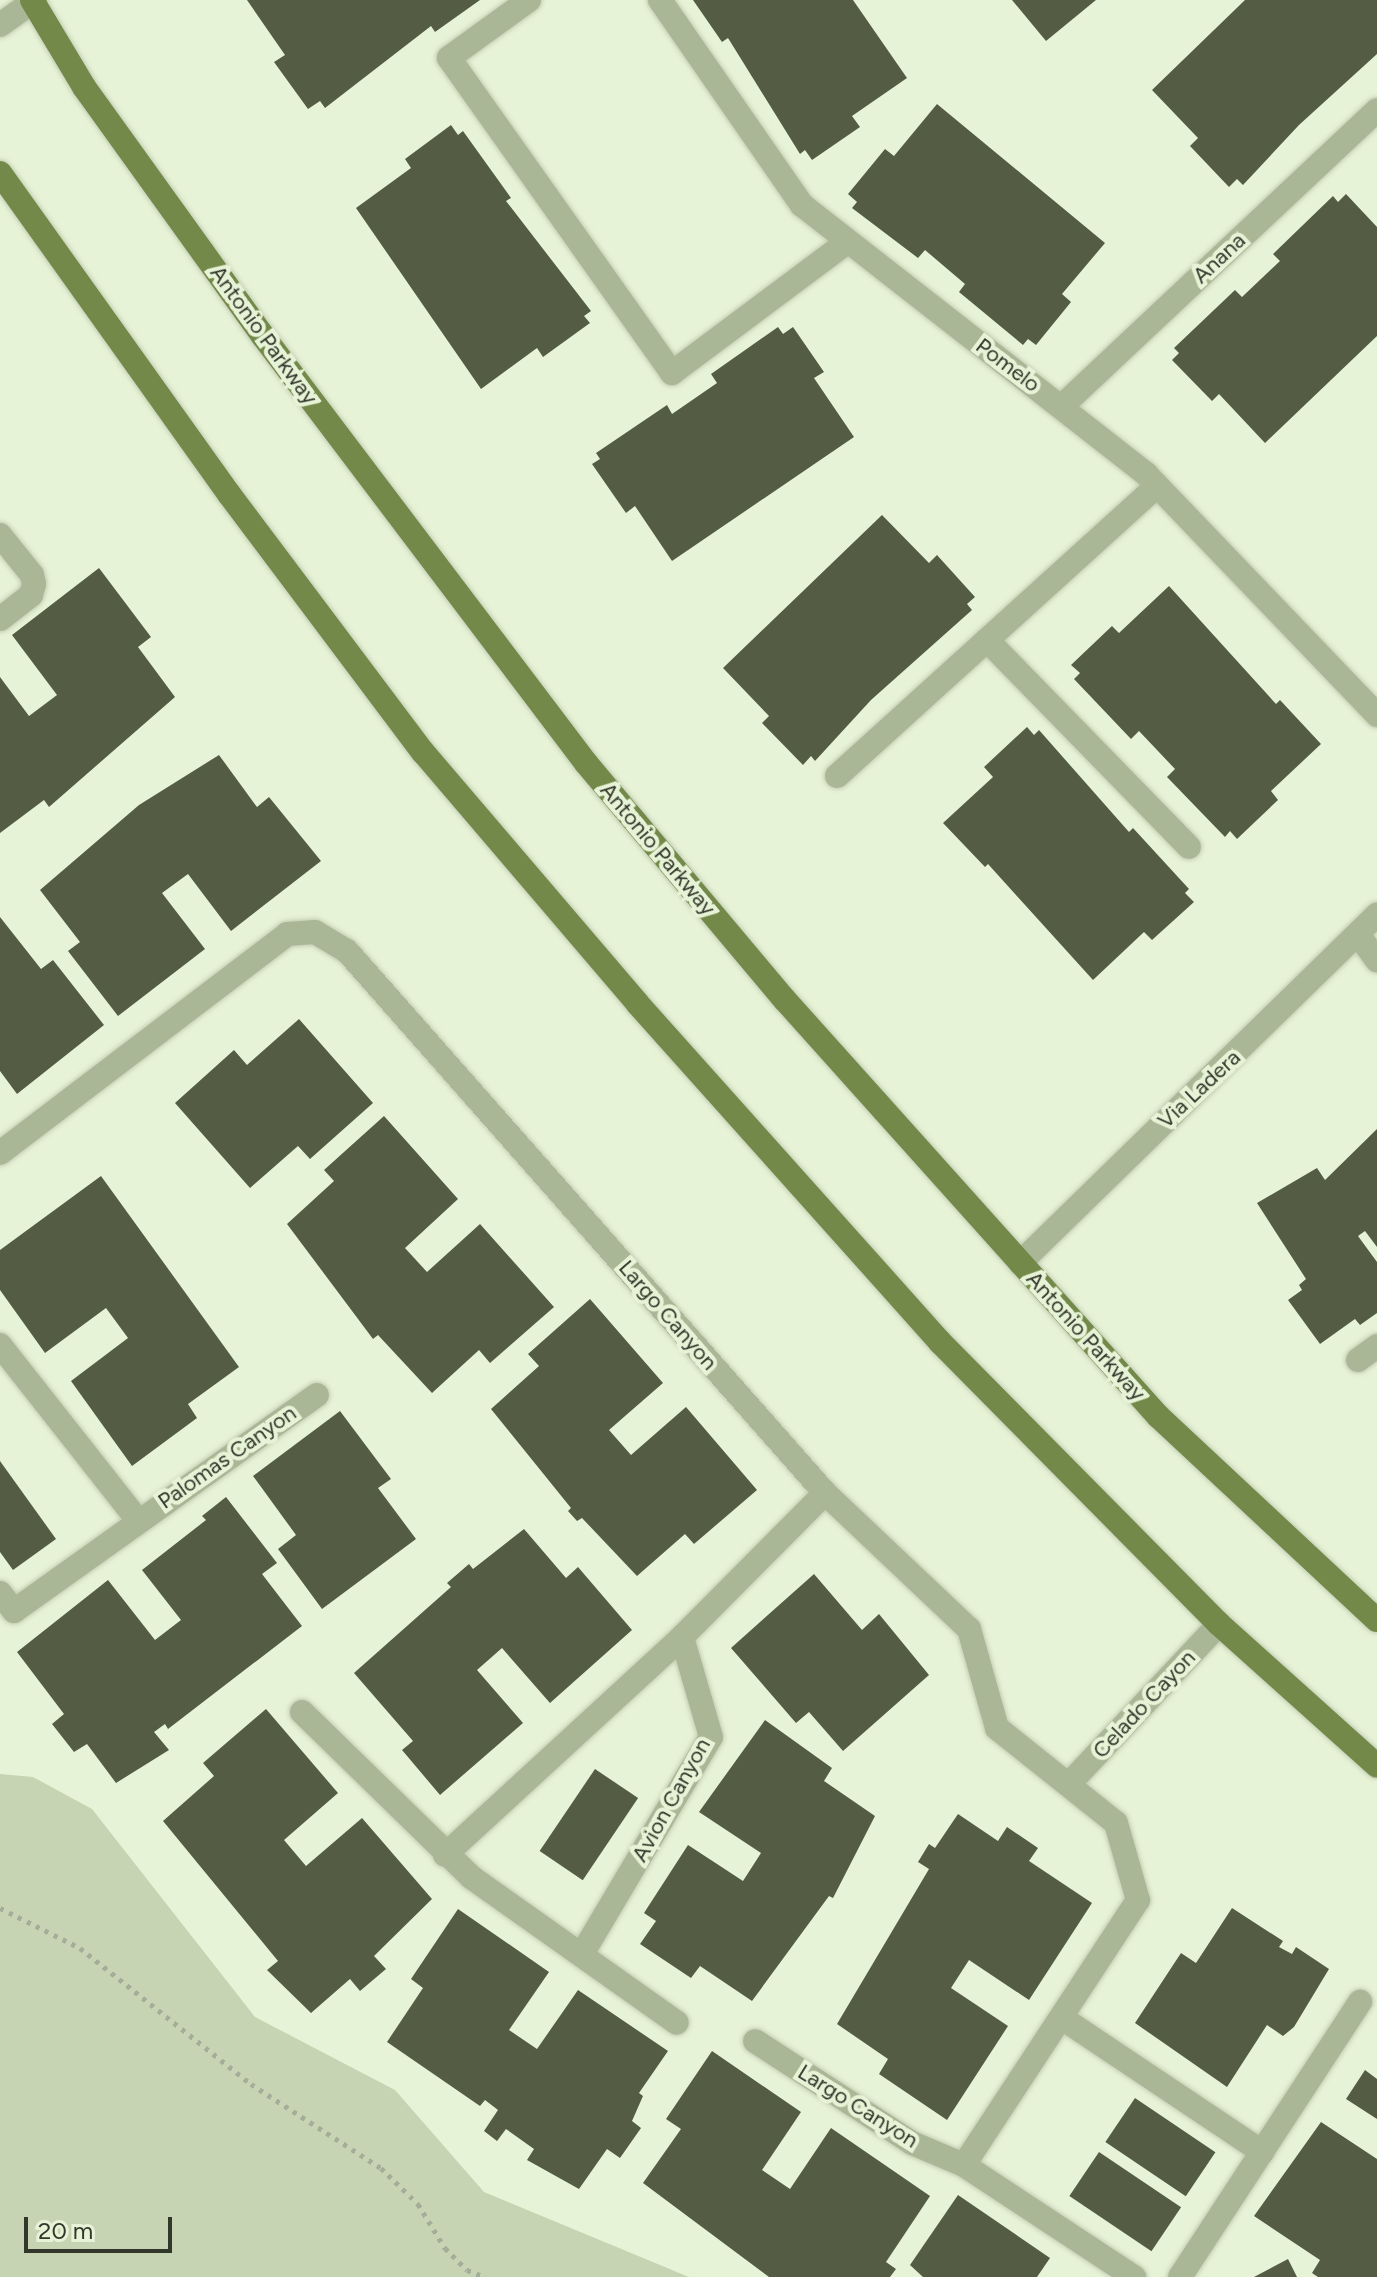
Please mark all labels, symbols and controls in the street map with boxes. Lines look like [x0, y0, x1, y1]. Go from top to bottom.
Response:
street label: Anana [1187, 227, 1251, 289]
street label: Antonio Parkway [205, 260, 323, 410]
street label: Pomelo [971, 332, 1045, 398]
street label: Antonio Parkway [595, 777, 721, 921]
street label: Via Ladera [1152, 1044, 1246, 1134]
street label: Largo Canyon [613, 1255, 723, 1375]
street label: Antonio Parkway [1021, 1266, 1151, 1406]
street label: Palomas Canyon [153, 1400, 301, 1514]
street label: Celado Cayon [1087, 1644, 1201, 1764]
street label: Avion Canyon [626, 1734, 716, 1866]
street label: Largo Canyon [793, 2059, 923, 2153]
scale bar [28, 2201, 176, 2251]
text: 20 m [38, 2216, 93, 2245]

